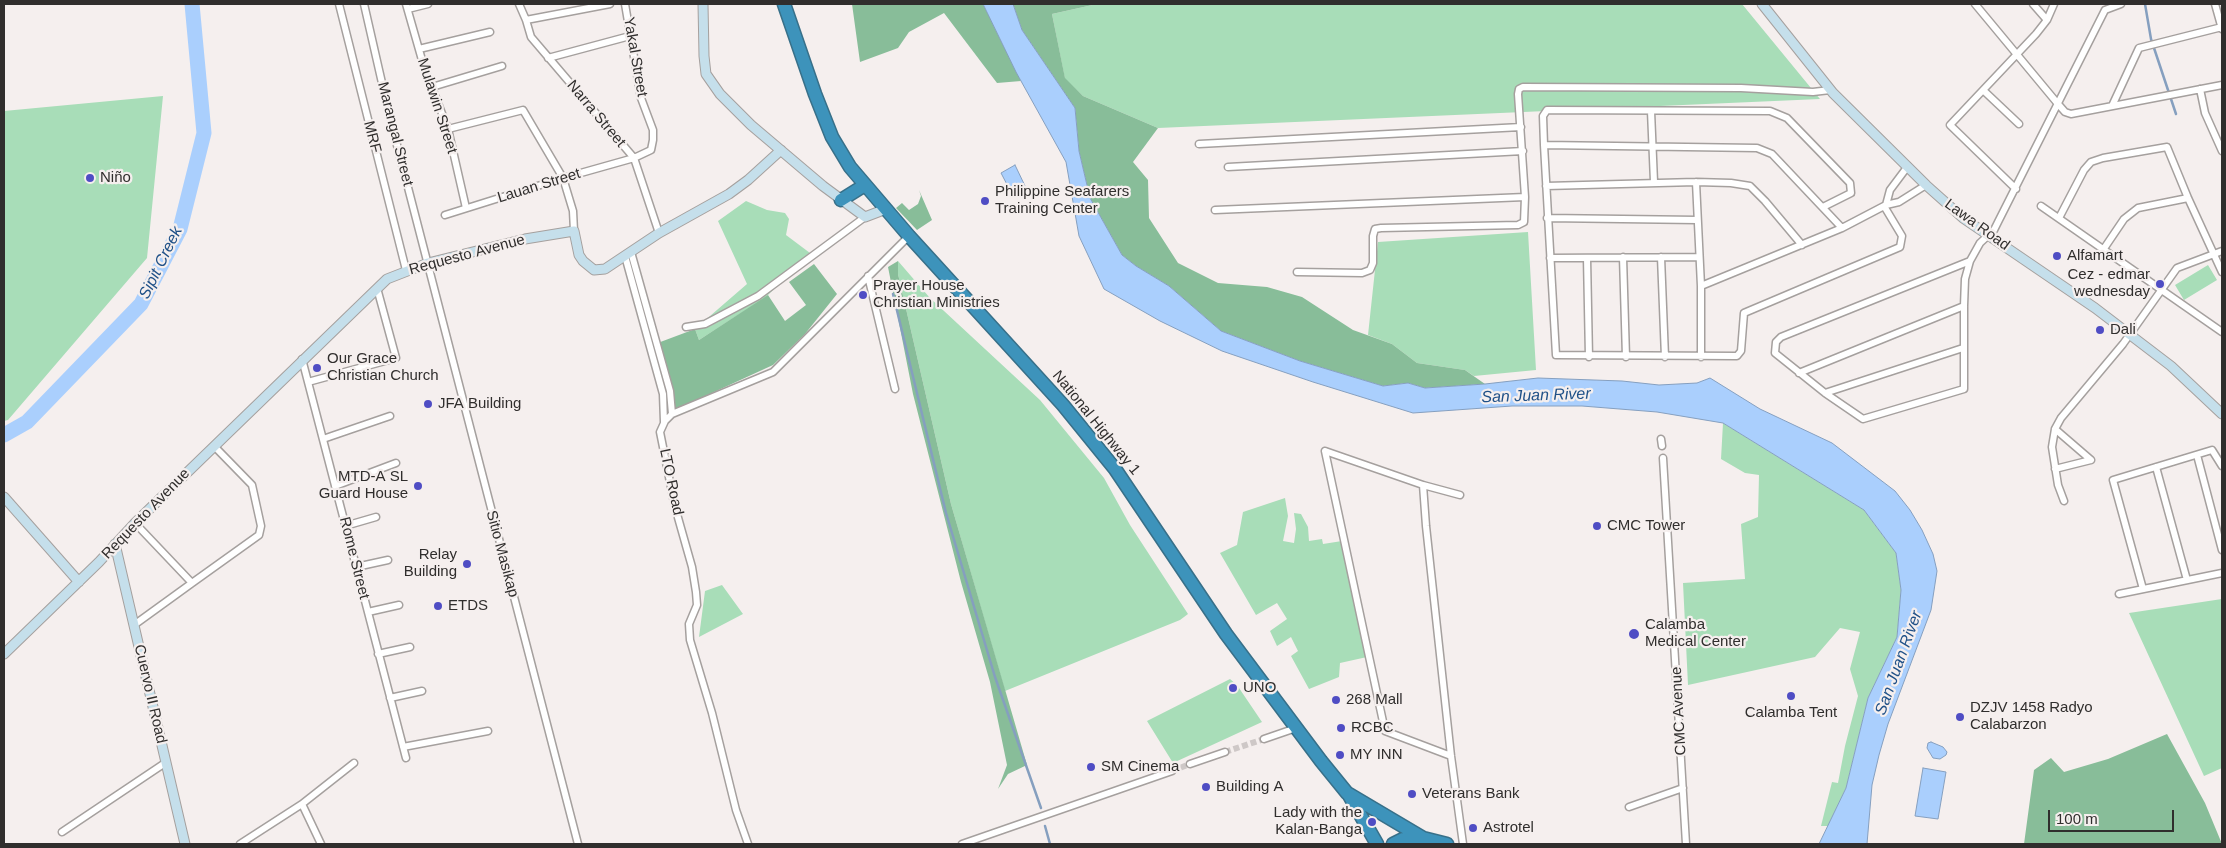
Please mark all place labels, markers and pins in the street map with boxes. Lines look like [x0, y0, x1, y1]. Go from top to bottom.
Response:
place label: Niño [100, 169, 131, 187]
marker: Niño [84, 172, 96, 184]
place label: Philippine Seafarers Training Center [995, 183, 1129, 218]
marker: Philippine Seafarers Training Center [979, 195, 991, 207]
place label: Alfamart [2067, 247, 2123, 265]
marker: Alfamart [2051, 250, 2063, 262]
place label: Cez - edmar wednesday [2067, 266, 2150, 301]
place label: Prayer House Christian Ministries [873, 277, 1000, 312]
marker: Cez - edmar wednesday [2154, 278, 2166, 290]
marker: Prayer House Christian Ministries [857, 289, 869, 301]
place label: Dali [2110, 321, 2136, 339]
marker: Dali [2094, 324, 2106, 336]
place label: Our Grace Christian Church [327, 350, 439, 385]
marker: Our Grace Christian Church [311, 362, 323, 374]
place label: JFA Building [438, 395, 521, 413]
marker: JFA Building [422, 398, 434, 410]
place label: MTD-A SL Guard House [319, 468, 408, 503]
marker: MTD-A SL Guard House [412, 480, 424, 492]
place label: CMC Tower [1607, 517, 1685, 535]
marker: CMC Tower [1591, 520, 1603, 532]
place label: Relay Building [404, 546, 457, 581]
marker: Relay Building [461, 558, 473, 570]
place label: ETDS [448, 597, 488, 615]
marker: ETDS [432, 600, 444, 612]
place label: Calamba Medical Center [1645, 616, 1746, 651]
marker: Calamba Medical Center [1627, 627, 1641, 641]
place label: UNO [1243, 679, 1276, 697]
marker: UNO [1227, 682, 1239, 694]
marker: Calamba Tent [1785, 690, 1797, 702]
place label: 268 Mall [1346, 691, 1403, 709]
marker: 268 Mall [1330, 694, 1342, 706]
place label: DZJV 1458 Radyo Calabarzon [1970, 699, 2093, 734]
place label: Calamba Tent [1745, 704, 1837, 722]
marker: DZJV 1458 Radyo Calabarzon [1954, 711, 1966, 723]
place label: RCBC [1351, 719, 1394, 737]
marker: RCBC [1335, 722, 1347, 734]
place label: MY INN [1350, 746, 1402, 764]
marker: MY INN [1334, 749, 1346, 761]
place label: SM Cinema [1101, 758, 1179, 776]
marker: SM Cinema [1085, 761, 1097, 773]
place label: Building A [1216, 778, 1284, 796]
marker: Building A [1200, 781, 1212, 793]
place label: Veterans Bank [1422, 785, 1520, 803]
marker: Veterans Bank [1406, 788, 1418, 800]
place label: Lady with the Kalan-Banga [1274, 804, 1362, 839]
marker: Lady with the Kalan-Banga [1366, 816, 1378, 828]
place label: Astrotel [1483, 819, 1534, 837]
marker: Astrotel [1467, 822, 1479, 834]

